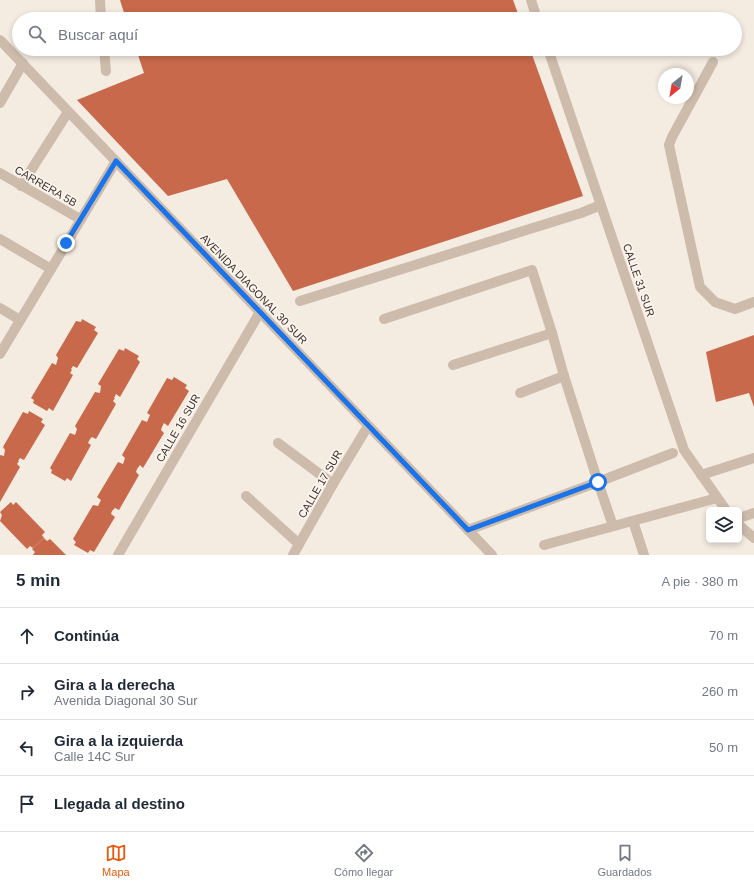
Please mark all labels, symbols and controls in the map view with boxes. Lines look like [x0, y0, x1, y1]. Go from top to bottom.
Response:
search box [12, 12, 742, 56]
icon: search [26, 23, 48, 45]
text: Buscar aquí [58, 26, 138, 43]
north arrow [658, 68, 694, 104]
street label: CARRERA 5B [13, 163, 79, 209]
street label: AVENIDA DIAGONAL 30 SUR [198, 232, 310, 346]
route end [57, 234, 75, 252]
street label: CALLE 31 SUR [621, 242, 657, 318]
street label: CALLE 16 SUR [154, 392, 202, 464]
street label: CALLE 17 SUR [296, 448, 344, 520]
route start [589, 473, 607, 491]
map controls [706, 507, 742, 543]
button: layers [706, 507, 742, 543]
text: 5 min [16, 571, 60, 590]
text: A pie · 380 m [661, 574, 738, 589]
icon: ahead [16, 625, 38, 647]
text: Continúa [54, 627, 119, 644]
text: 70 m [709, 628, 738, 643]
text: Gira a la derecha [54, 676, 175, 693]
icon: right [16, 681, 38, 703]
text: 260 m [702, 684, 738, 699]
text: Avenida Diagonal 30 Sur [54, 693, 198, 708]
text: Gira a la izquierda [54, 732, 183, 749]
icon: left [16, 737, 38, 759]
text: 50 m [709, 740, 738, 755]
text: Calle 14C Sur [54, 749, 135, 764]
icon: arrive [16, 793, 38, 815]
text: Llegada al destino [54, 795, 185, 812]
tab: Mapa [102, 842, 130, 878]
tab: Cómo llegar [334, 842, 393, 878]
tab: Guardados [597, 842, 652, 878]

